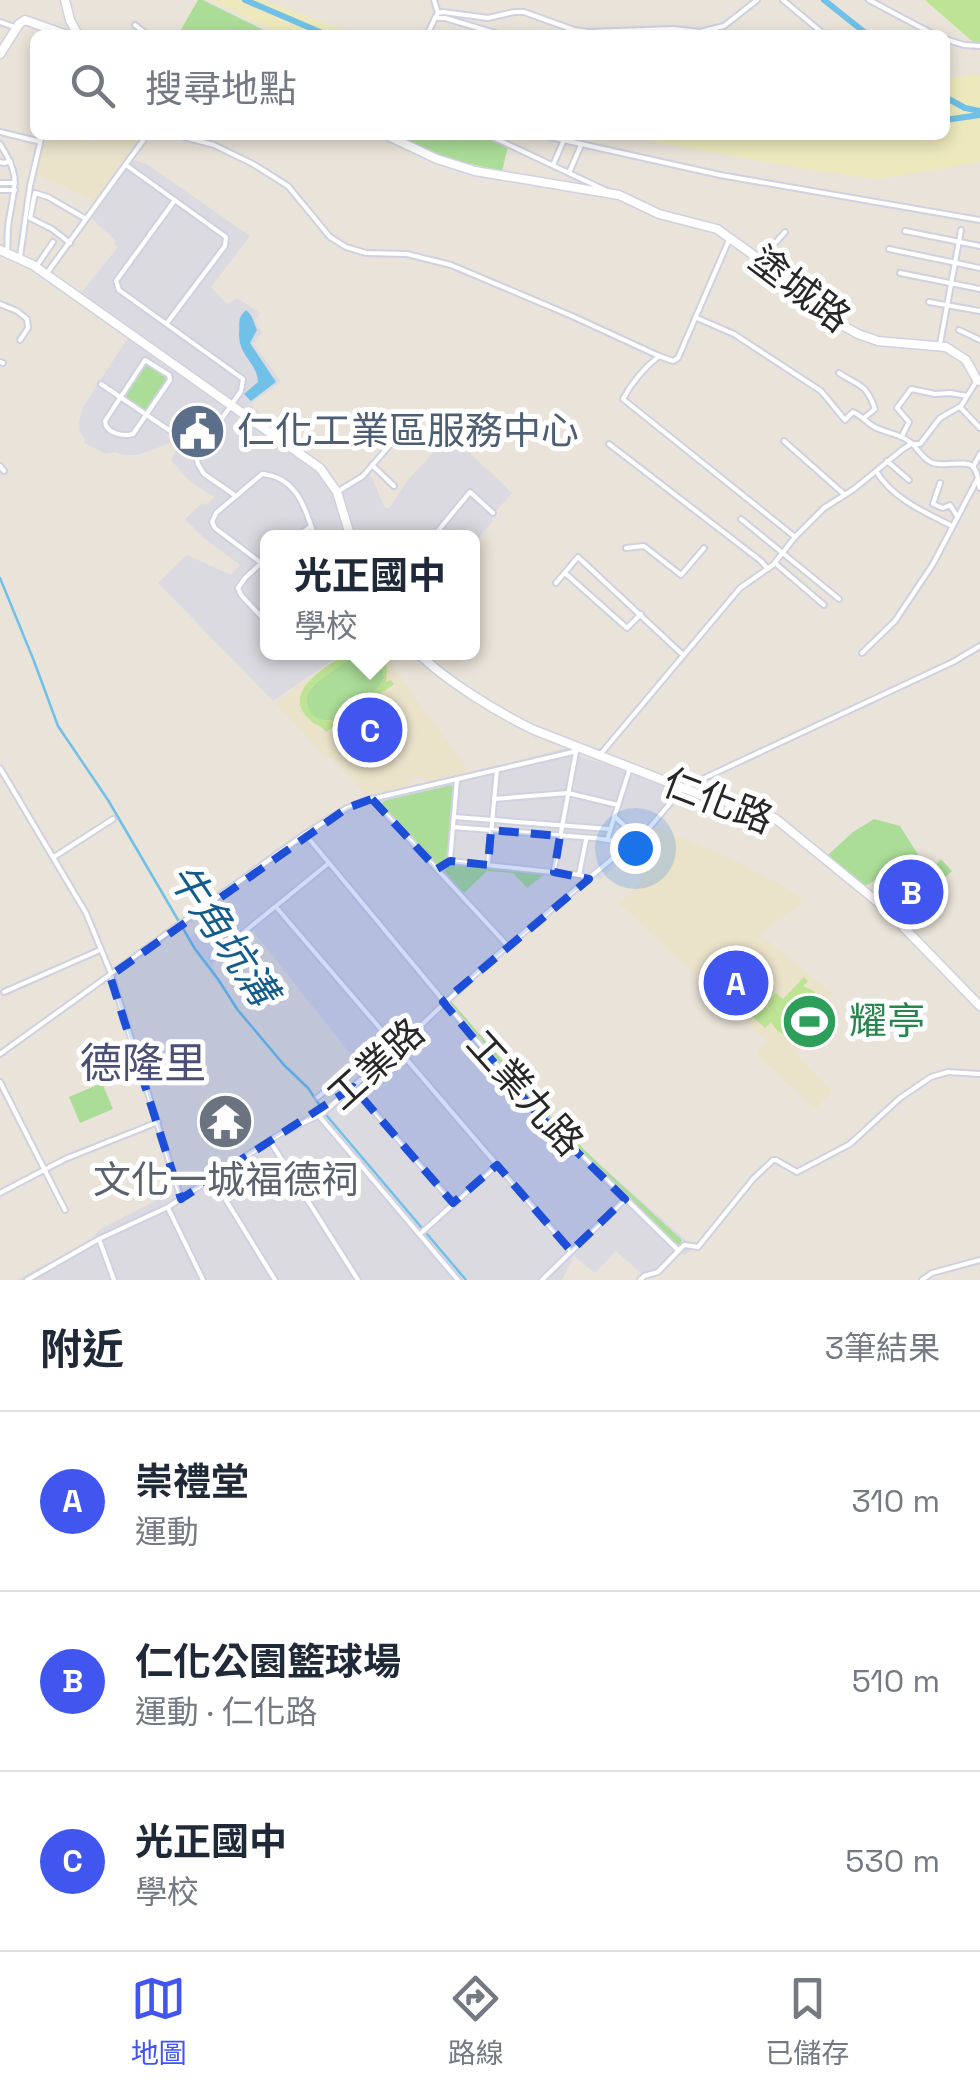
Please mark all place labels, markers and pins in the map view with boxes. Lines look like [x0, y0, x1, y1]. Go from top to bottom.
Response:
public building icon: 仁化工業區服務中心 [168, 401, 228, 461]
place label: 仁化工業區服務中心 [237, 407, 579, 455]
pin: C [338, 692, 402, 768]
pin: B [878, 854, 944, 930]
pin: A [704, 946, 768, 1020]
sports icon: 耀亭 [780, 991, 840, 1051]
place label: 耀亭 [849, 997, 925, 1045]
temple icon: 文化一城福德祠 [196, 1092, 256, 1152]
place label: 文化一城福德祠 [93, 1156, 359, 1204]

